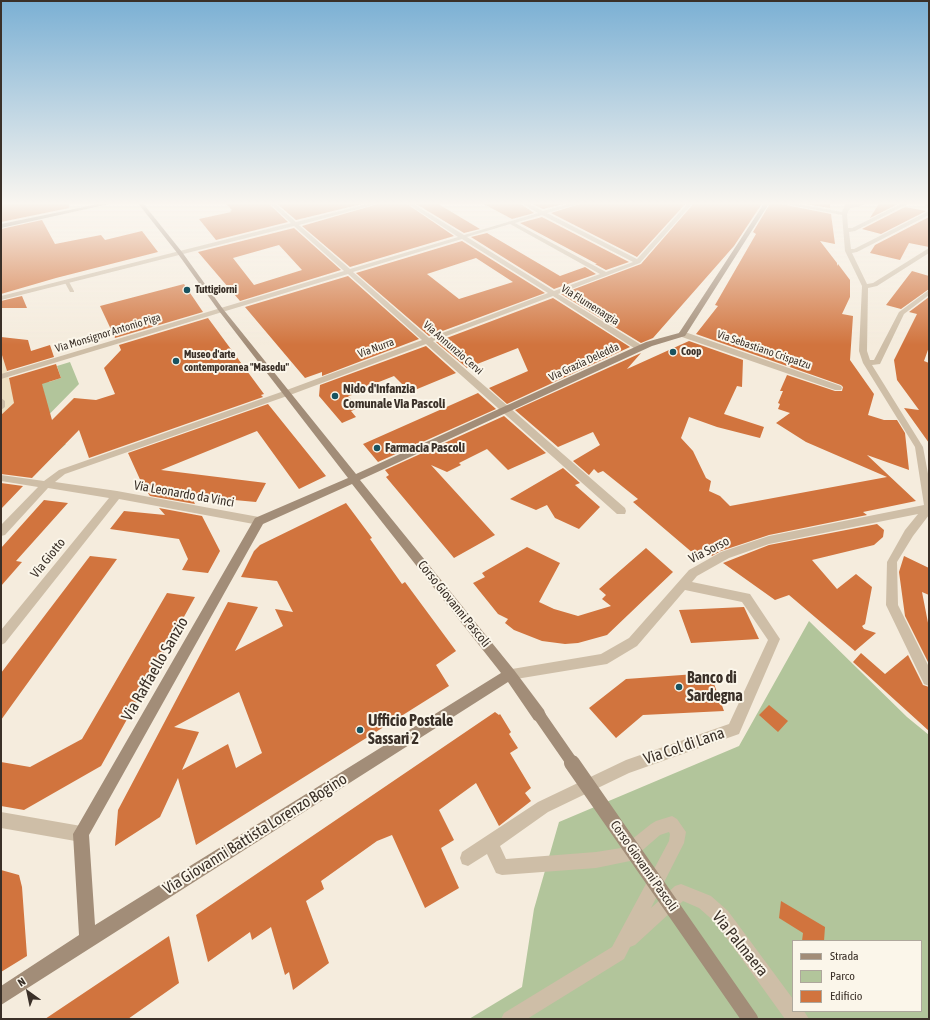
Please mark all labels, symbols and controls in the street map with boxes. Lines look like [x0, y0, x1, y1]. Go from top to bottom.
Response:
street label: Via Flumenargia [559, 282, 621, 328]
place label: Tuttigiorni [195, 283, 237, 297]
marker: Tuttigiorni [182, 285, 192, 295]
street label: Via Monsignor Antonio Piga [54, 311, 162, 355]
street label: Via Annunzio Cervi [420, 319, 486, 377]
street label: Via Sebastiano Crispatzu [715, 328, 813, 372]
street label: Via Nurra [356, 335, 396, 361]
street label: Via Grazia Deledda [547, 340, 621, 384]
place label: Coop [681, 345, 702, 359]
marker: Coop [668, 347, 678, 357]
place label: Museo d'arte contemporanea "Masedu" [184, 348, 289, 374]
marker: Museo d'arte contemporanea "Masedu" [171, 356, 181, 366]
place label: Nido d'Infanzia Comunale Via Pascoli [343, 381, 445, 412]
marker: Nido d'Infanzia Comunale Via Pascoli [330, 391, 340, 401]
place label: Farmacia Pascoli [385, 440, 465, 456]
marker: Farmacia Pascoli [372, 443, 382, 453]
street label: Via Leonardo da Vinci [132, 477, 236, 511]
street label: Via Sorso [686, 533, 732, 567]
street label: Via Giotto [27, 535, 69, 581]
street label: Corso Giovanni Pascoli [414, 558, 494, 650]
street label: Via Raffaello Sanzio [117, 614, 193, 724]
place label: Banco di Sardegna [687, 668, 743, 706]
marker: Banco di Sardegna [674, 682, 684, 692]
place label: Ufficio Postale Sassari 2 [368, 711, 453, 749]
street label: Via Col di Lana [641, 723, 727, 769]
marker: Ufficio Postale Sassari 2 [355, 725, 365, 735]
street label: Via Giovanni Battista Lorenzo Bogino [159, 769, 351, 899]
street label: Corso Giovanni Pascoli [607, 818, 681, 914]
street label: Via Palmaera [708, 907, 772, 981]
legend [792, 940, 922, 1012]
text: Strada [830, 949, 859, 963]
text: Parco [830, 969, 855, 983]
north arrow [8, 972, 48, 1012]
text: N [15, 975, 27, 989]
text: Edificio [830, 989, 862, 1003]

